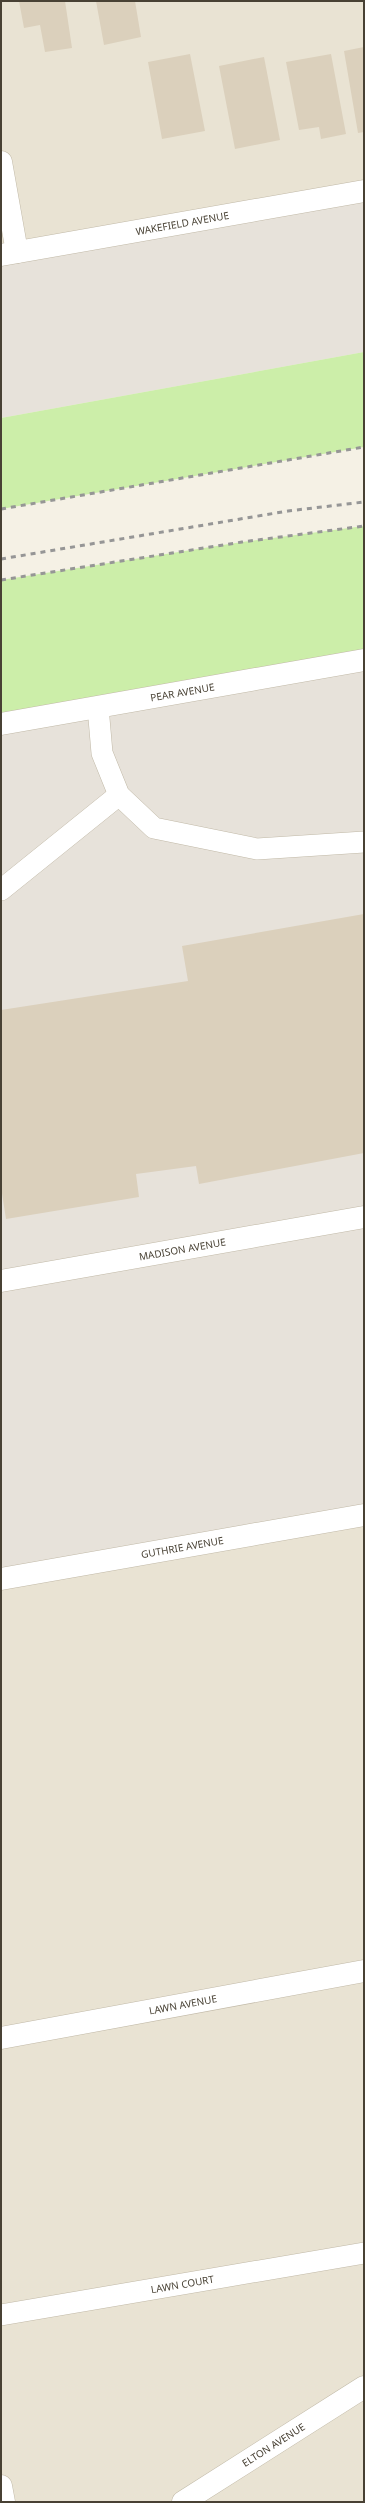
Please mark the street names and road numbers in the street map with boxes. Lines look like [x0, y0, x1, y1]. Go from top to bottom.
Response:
street label: WAKEFIELD AVENUE [134, 208, 230, 238]
street label: PEAR AVENUE [149, 680, 215, 705]
street label: MADISON AVENUE [138, 1235, 227, 1264]
street label: GUTHRIE AVENUE [140, 1533, 224, 1561]
street label: LAWN AVENUE [148, 1991, 218, 2018]
street label: LAWN COURT [150, 2272, 215, 2296]
street label: ELTON AVENUE [239, 2419, 307, 2470]

